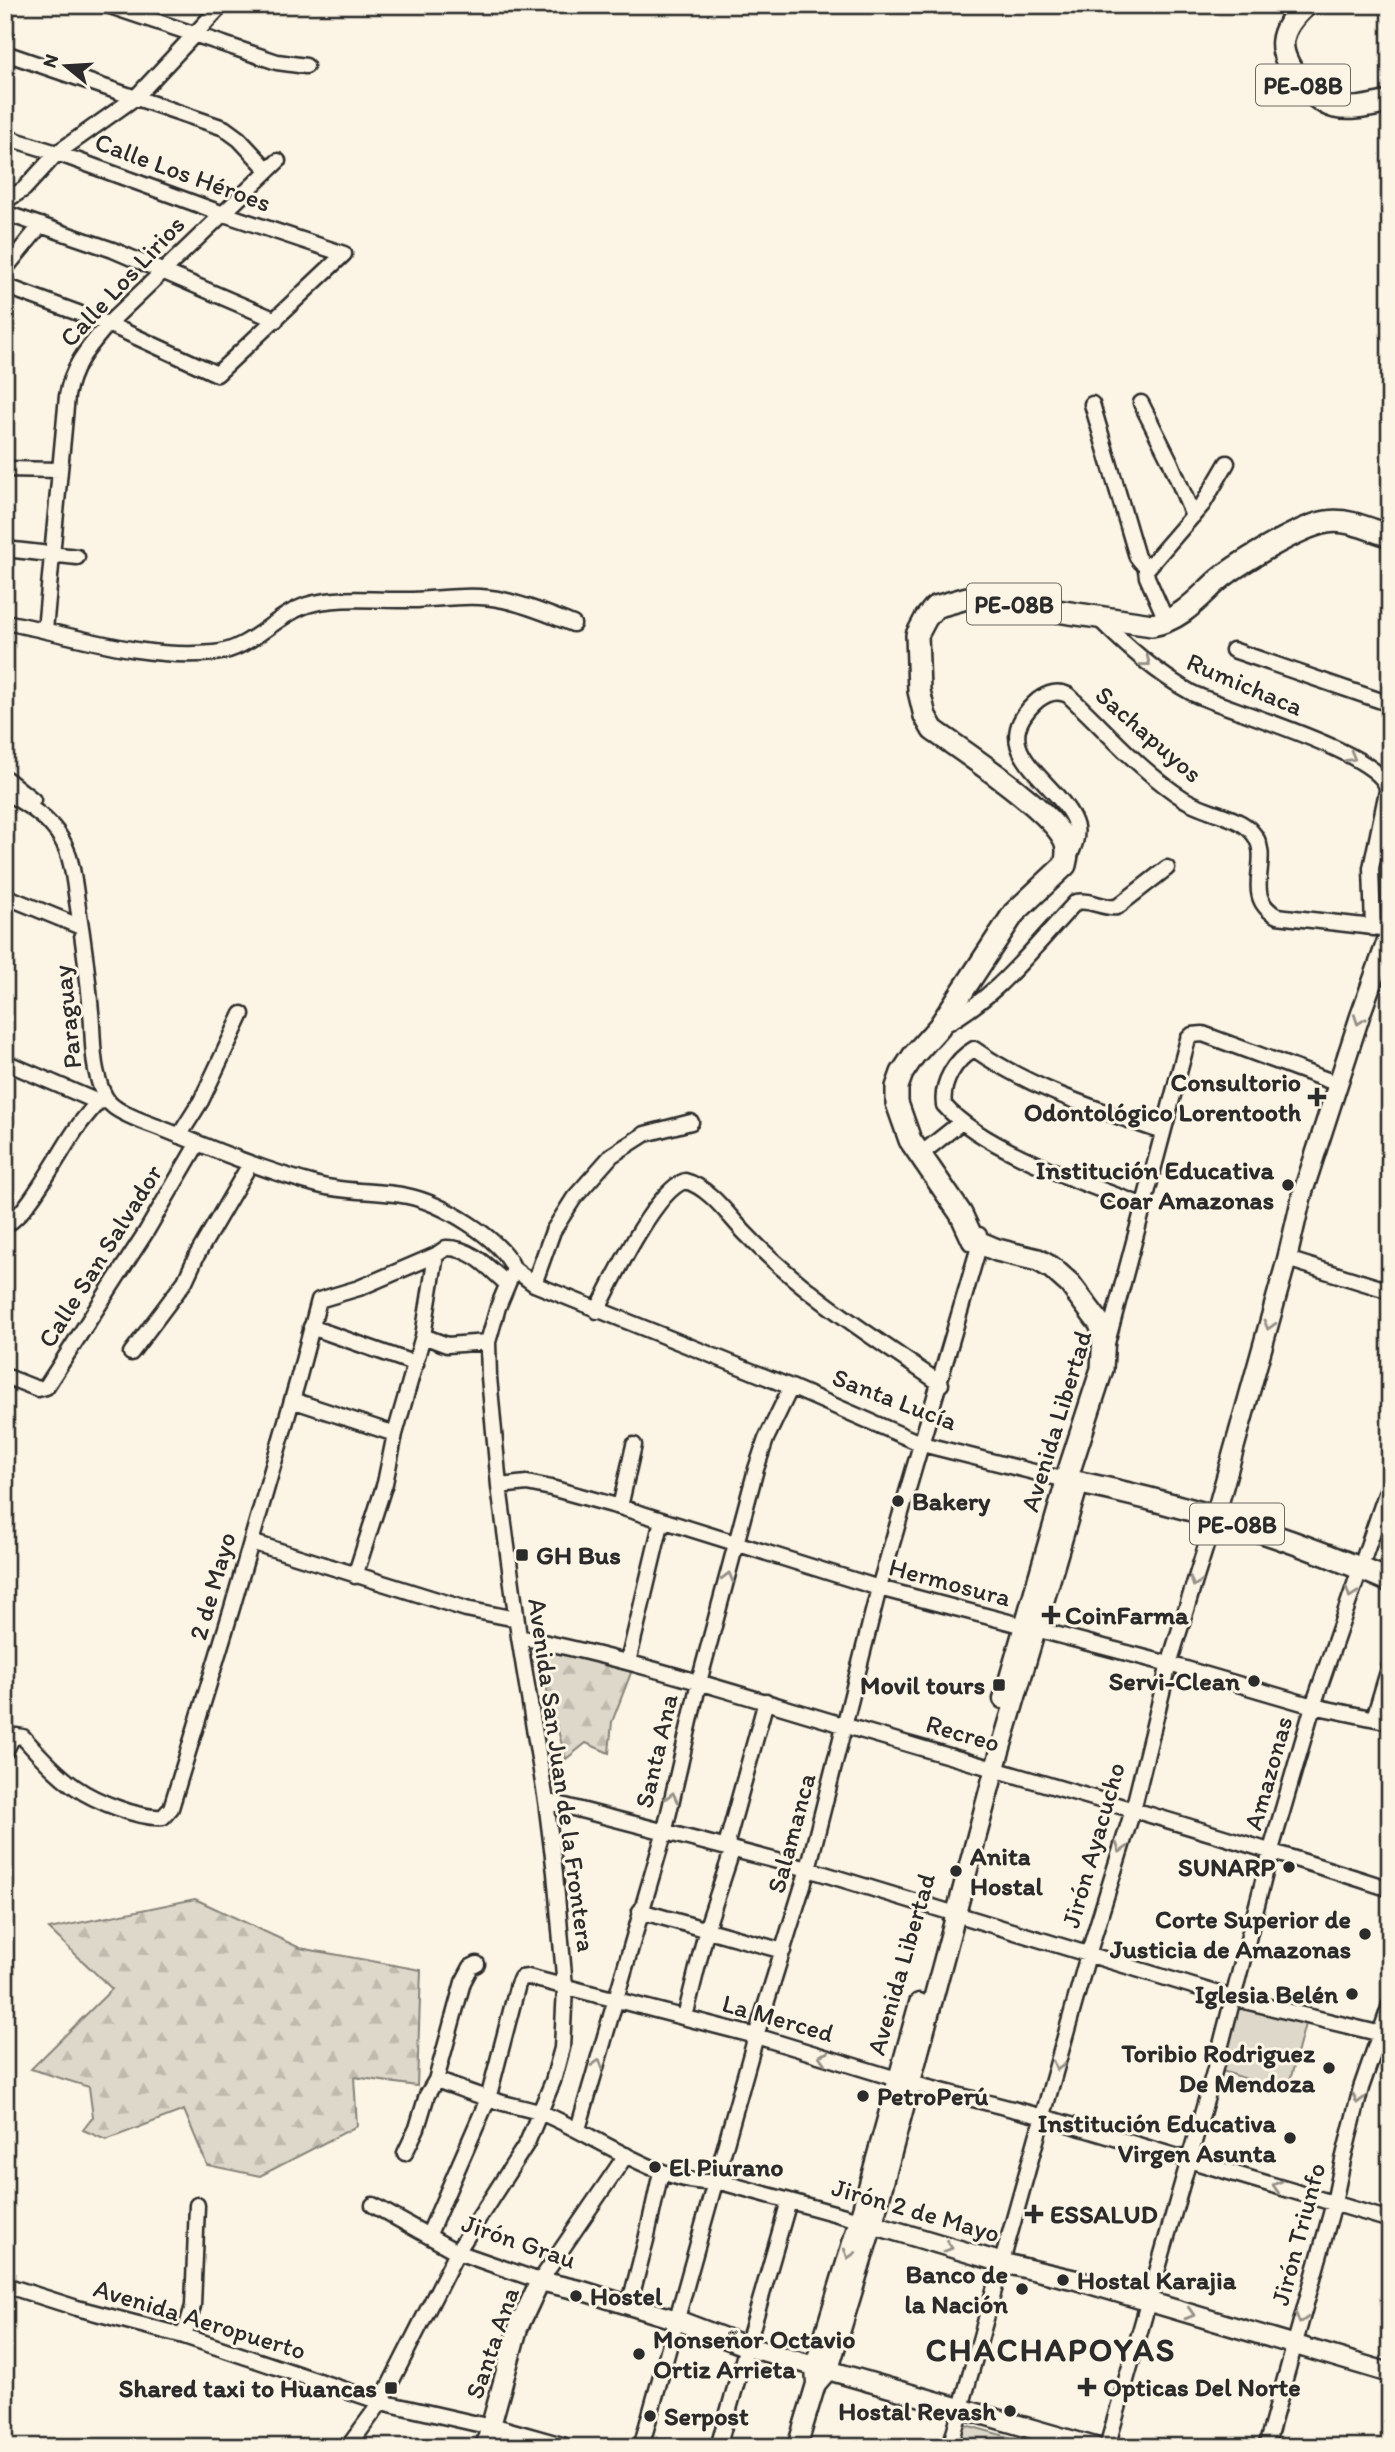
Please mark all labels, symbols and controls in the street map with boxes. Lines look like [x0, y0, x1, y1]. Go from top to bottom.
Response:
north arrow [32, 32, 102, 102]
text: N [37, 51, 63, 71]
road number: PE-08B [1256, 64, 1350, 106]
street label: Calle Los Héroes [91, 125, 275, 219]
street label: Calle Los Lirios [53, 208, 191, 354]
road number: PE-08B [967, 584, 1061, 624]
street label: Rumichaca [1182, 645, 1309, 723]
one-way arrow [1139, 653, 1151, 666]
street label: Sachapuyos [1089, 679, 1209, 789]
one-way arrow [1344, 749, 1357, 762]
street label: Paraguay [46, 964, 88, 1070]
one-way arrow [1353, 1013, 1367, 1025]
place label: Consultorio Odontológico Lorentooth [1024, 1066, 1302, 1128]
marker: Consultorio Odontológico Lorentooth [1307, 1087, 1327, 1107]
place label: Institución Educativa Coar Amazonas [1036, 1154, 1274, 1216]
street label: Calle San Salvador [31, 1158, 170, 1353]
marker: Institución Educativa Coar Amazonas [1280, 1177, 1296, 1193]
one-way arrow [1262, 1319, 1277, 1331]
street label: Avenida Libertad [1013, 1326, 1099, 1515]
street label: Santa Lucía [828, 1361, 962, 1438]
place label: Bakery [912, 1485, 991, 1517]
marker: Bakery [890, 1493, 906, 1509]
road number: PE-08B [1190, 1504, 1284, 1544]
street label: 2 de Mayo [181, 1528, 243, 1644]
place label: GH Bus [536, 1539, 621, 1571]
marker: GH Bus [514, 1547, 530, 1563]
street label: Hermosura [886, 1550, 1015, 1614]
one-way arrow [720, 1571, 734, 1583]
one-way arrow [1188, 1575, 1203, 1587]
one-way arrow [1345, 1587, 1359, 1599]
street label: Avenida San Juan de la Frontera [521, 1596, 603, 1954]
place label: CoinFarma [1065, 1599, 1189, 1631]
marker: CoinFarma [1043, 1607, 1059, 1623]
place label: Servi-Clean [1109, 1665, 1240, 1697]
place label: Movil tours [860, 1669, 985, 1701]
marker: Servi-Clean [1246, 1673, 1262, 1689]
marker: Movil tours [991, 1677, 1007, 1693]
street label: Santa Ana [627, 1690, 685, 1811]
street label: Recreo [922, 1707, 1004, 1759]
street label: Amazonas [1237, 1712, 1299, 1834]
street label: Jirón Ayacucho [1054, 1759, 1132, 1931]
street label: Salamanca [760, 1769, 823, 1897]
one-way arrow [664, 1791, 679, 1803]
place label: Anita Hostal [969, 1840, 1043, 1902]
one-way arrow [1115, 1841, 1129, 1854]
place label: SUNARP [1178, 1851, 1275, 1883]
marker: SUNARP [1281, 1859, 1297, 1875]
marker: Anita Hostal [948, 1863, 964, 1879]
street label: Avenida Libertad [860, 1869, 942, 2059]
place label: Corte Superior de Justicia de Amazonas [1109, 1903, 1351, 1965]
marker: Corte Superior de Justicia de Amazonas [1357, 1926, 1373, 1942]
place label: Iglesia Belén [1195, 1978, 1338, 2010]
marker: Iglesia Belén [1344, 1986, 1360, 2002]
street label: La Merced [718, 1987, 838, 2049]
place label: Toribio Rodriguez De Mendoza [1120, 2037, 1316, 2099]
one-way arrow [817, 2050, 829, 2065]
one-way arrow [589, 2058, 604, 2070]
one-way arrow [1051, 2060, 1066, 2072]
marker: Toribio Rodriguez De Mendoza [1321, 2060, 1337, 2076]
place label: PetroPerú [877, 2080, 989, 2112]
marker: PetroPerú [855, 2088, 871, 2104]
one-way arrow [1352, 2093, 1367, 2105]
place label: Institución Educativa Virgen Asunta [1038, 2107, 1276, 2169]
marker: Institución Educativa Virgen Asunta [1282, 2130, 1298, 2146]
place label: El Piurano [669, 2151, 784, 2183]
marker: El Piurano [647, 2159, 663, 2175]
street label: Jirón Triunfo [1264, 2159, 1332, 2309]
street label: Jirón 2 de Mayo [828, 2171, 1004, 2249]
one-way arrow [1272, 2180, 1284, 2195]
place label: ESSALUD [1050, 2198, 1158, 2230]
marker: ESSALUD [1024, 2204, 1044, 2224]
street label: Jirón Grau [458, 2207, 580, 2275]
one-way arrow [942, 2238, 954, 2253]
one-way arrow [842, 2247, 857, 2259]
place label: Banco de la Nación [904, 2258, 1008, 2320]
place label: Hostal Karajia [1077, 2264, 1237, 2296]
street label: Avenida Aeropuerto [90, 2271, 310, 2367]
marker: Hostal Karajia [1055, 2272, 1071, 2288]
place label: Hostel [590, 2280, 663, 2312]
marker: Banco de la Nación [1014, 2281, 1030, 2297]
street label: Santa Ana [458, 2282, 526, 2403]
marker: Hostel [568, 2288, 584, 2304]
one-way arrow [1184, 2306, 1196, 2321]
one-way arrow [1295, 2313, 1309, 2325]
place label: Monseñor Octavio Ortiz Arrieta [653, 2323, 856, 2385]
district label: CHACHAPOYAS [926, 2330, 1176, 2369]
marker: Monseñor Octavio Ortiz Arrieta [631, 2346, 647, 2362]
place label: Opticas Del Norte [1103, 2371, 1301, 2403]
place label: Shared taxi to Huancas [119, 2372, 377, 2404]
marker: Opticas Del Norte [1077, 2377, 1097, 2397]
marker: Shared taxi to Huancas [383, 2380, 399, 2396]
place label: Hostal Revash [838, 2395, 996, 2427]
place label: Serpost [664, 2400, 749, 2432]
marker: Hostal Revash [1002, 2403, 1018, 2419]
marker: Serpost [642, 2408, 658, 2424]

